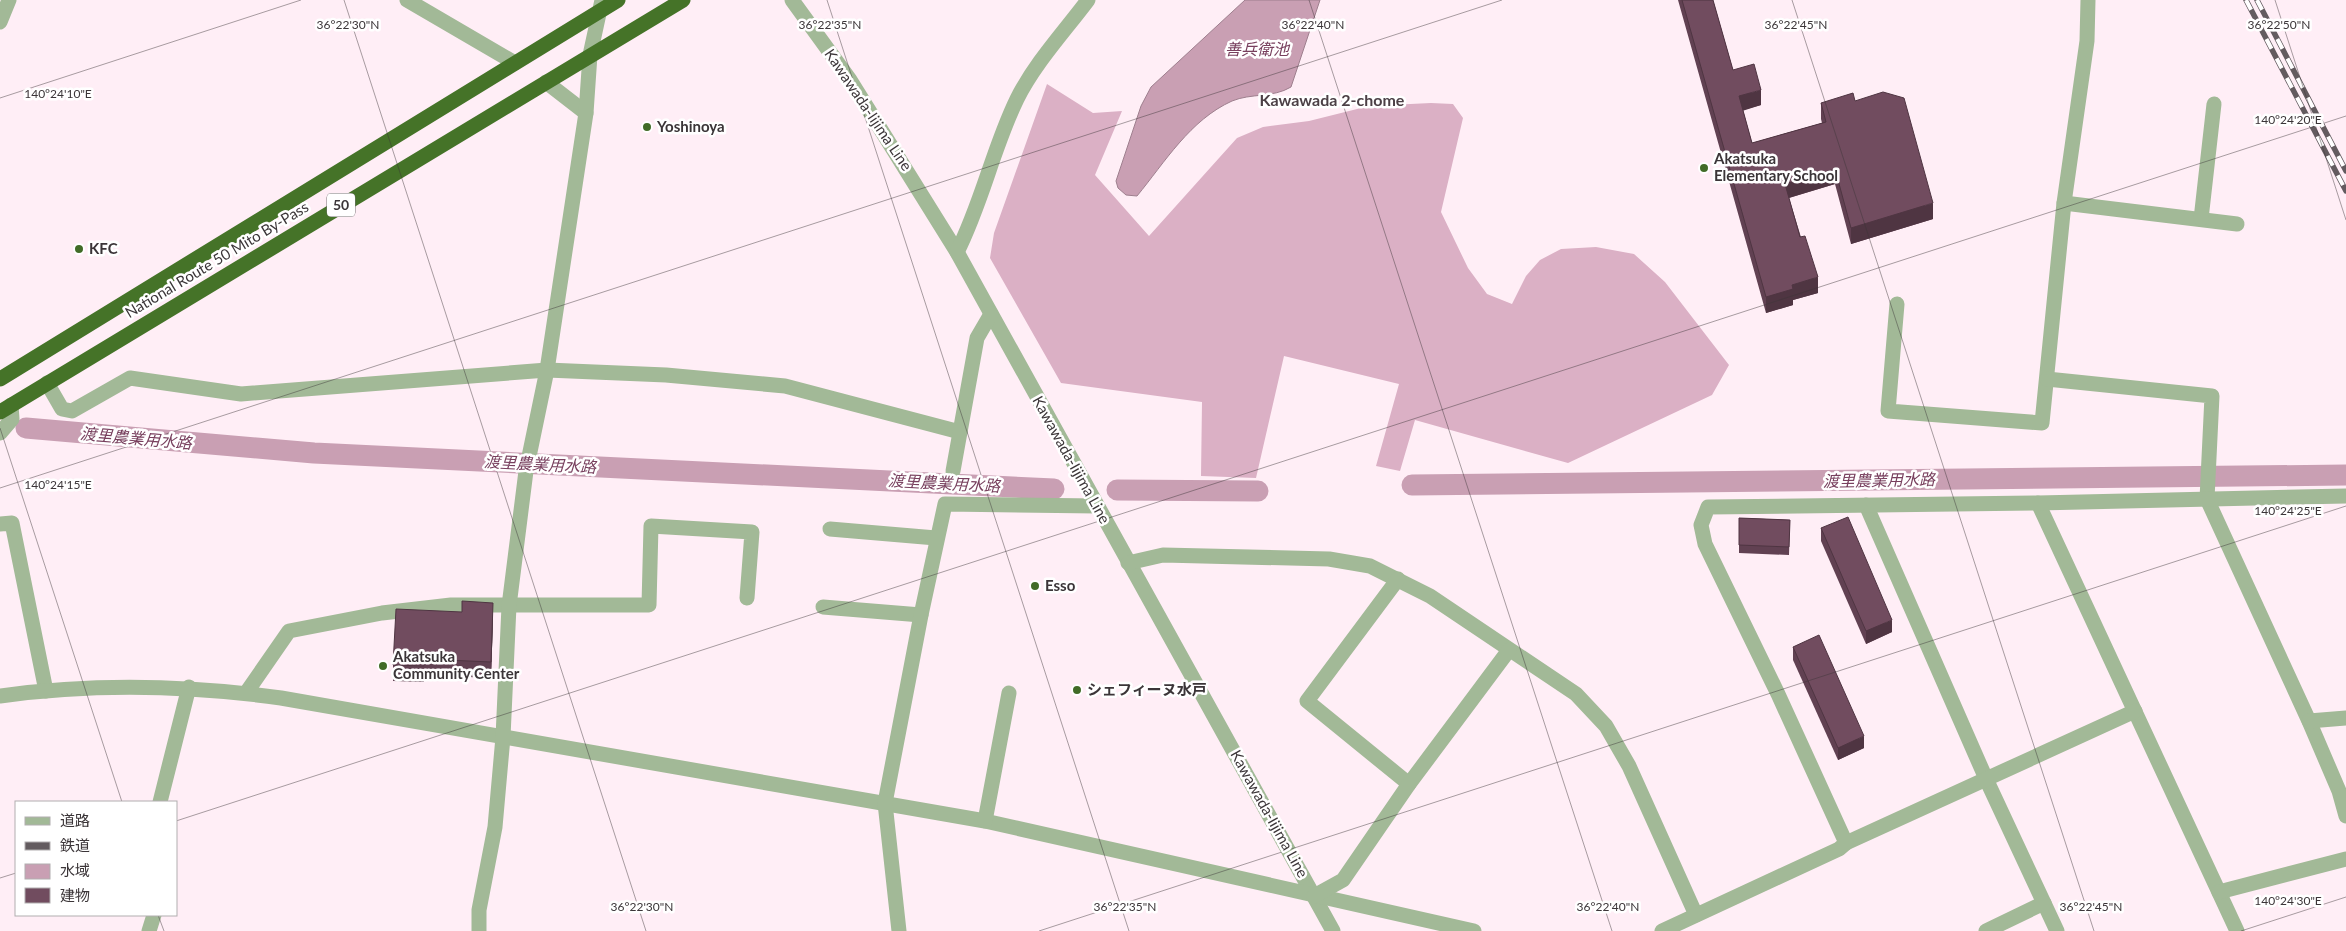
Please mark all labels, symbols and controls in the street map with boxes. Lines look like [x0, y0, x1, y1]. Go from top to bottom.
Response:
text: 36°22'30"N [317, 17, 379, 32]
text: 36°22'35"N [799, 17, 861, 32]
text: 36°22'40"N [1282, 17, 1344, 32]
text: 36°22'45"N [1765, 17, 1827, 32]
text: 36°22'50"N [2248, 17, 2310, 32]
water label: 善兵衛池 [1225, 39, 1291, 58]
street label: Kawawada-Iijima Line [821, 45, 916, 174]
text: 140°24'10"E [24, 86, 92, 101]
district label: Kawawada 2-chome [1260, 90, 1405, 109]
text: 140°24'20"E [2254, 112, 2322, 127]
place label: Yoshinoya [656, 117, 725, 135]
marker: Yoshinoya [641, 121, 653, 133]
place label: Akatsuka Elementary School [1713, 149, 1838, 184]
marker: Akatsuka Elementary School [1698, 162, 1710, 174]
road number: 50 [327, 194, 355, 216]
street label: National Route 50 Mito By-Pass [122, 197, 311, 321]
place label: KFC [89, 239, 118, 257]
marker: KFC [73, 243, 85, 255]
street label: Kawawada-Iijima Line [1029, 393, 1114, 527]
water label: 渡里農業用水路 [79, 423, 195, 452]
water label: 渡里農業用水路 [484, 451, 598, 476]
water label: 渡里農業用水路 [1823, 469, 1937, 490]
water label: 渡里農業用水路 [888, 470, 1002, 495]
text: 140°24'15"E [24, 477, 92, 492]
text: 140°24'25"E [2254, 503, 2322, 518]
place label: Esso [1045, 576, 1076, 594]
marker: Esso [1029, 580, 1041, 592]
place label: Akatsuka Community Center [392, 647, 520, 682]
marker: Akatsuka Community Center [377, 660, 389, 672]
place label: シェフィーヌ水戸 [1087, 680, 1207, 698]
marker: シェフィーヌ水戸 [1071, 684, 1083, 696]
street label: Kawawada-Iijima Line [1227, 747, 1312, 881]
legend [15, 801, 178, 916]
text: 道路 [60, 811, 90, 829]
text: 鉄道 [60, 836, 90, 854]
text: 水域 [60, 861, 90, 879]
text: 建物 [60, 886, 90, 904]
text: 140°24'30"E [2254, 893, 2322, 908]
text: 36°22'30"N [611, 899, 673, 914]
text: 36°22'35"N [1094, 899, 1156, 914]
text: 36°22'40"N [1577, 899, 1639, 914]
text: 36°22'45"N [2060, 899, 2122, 914]

